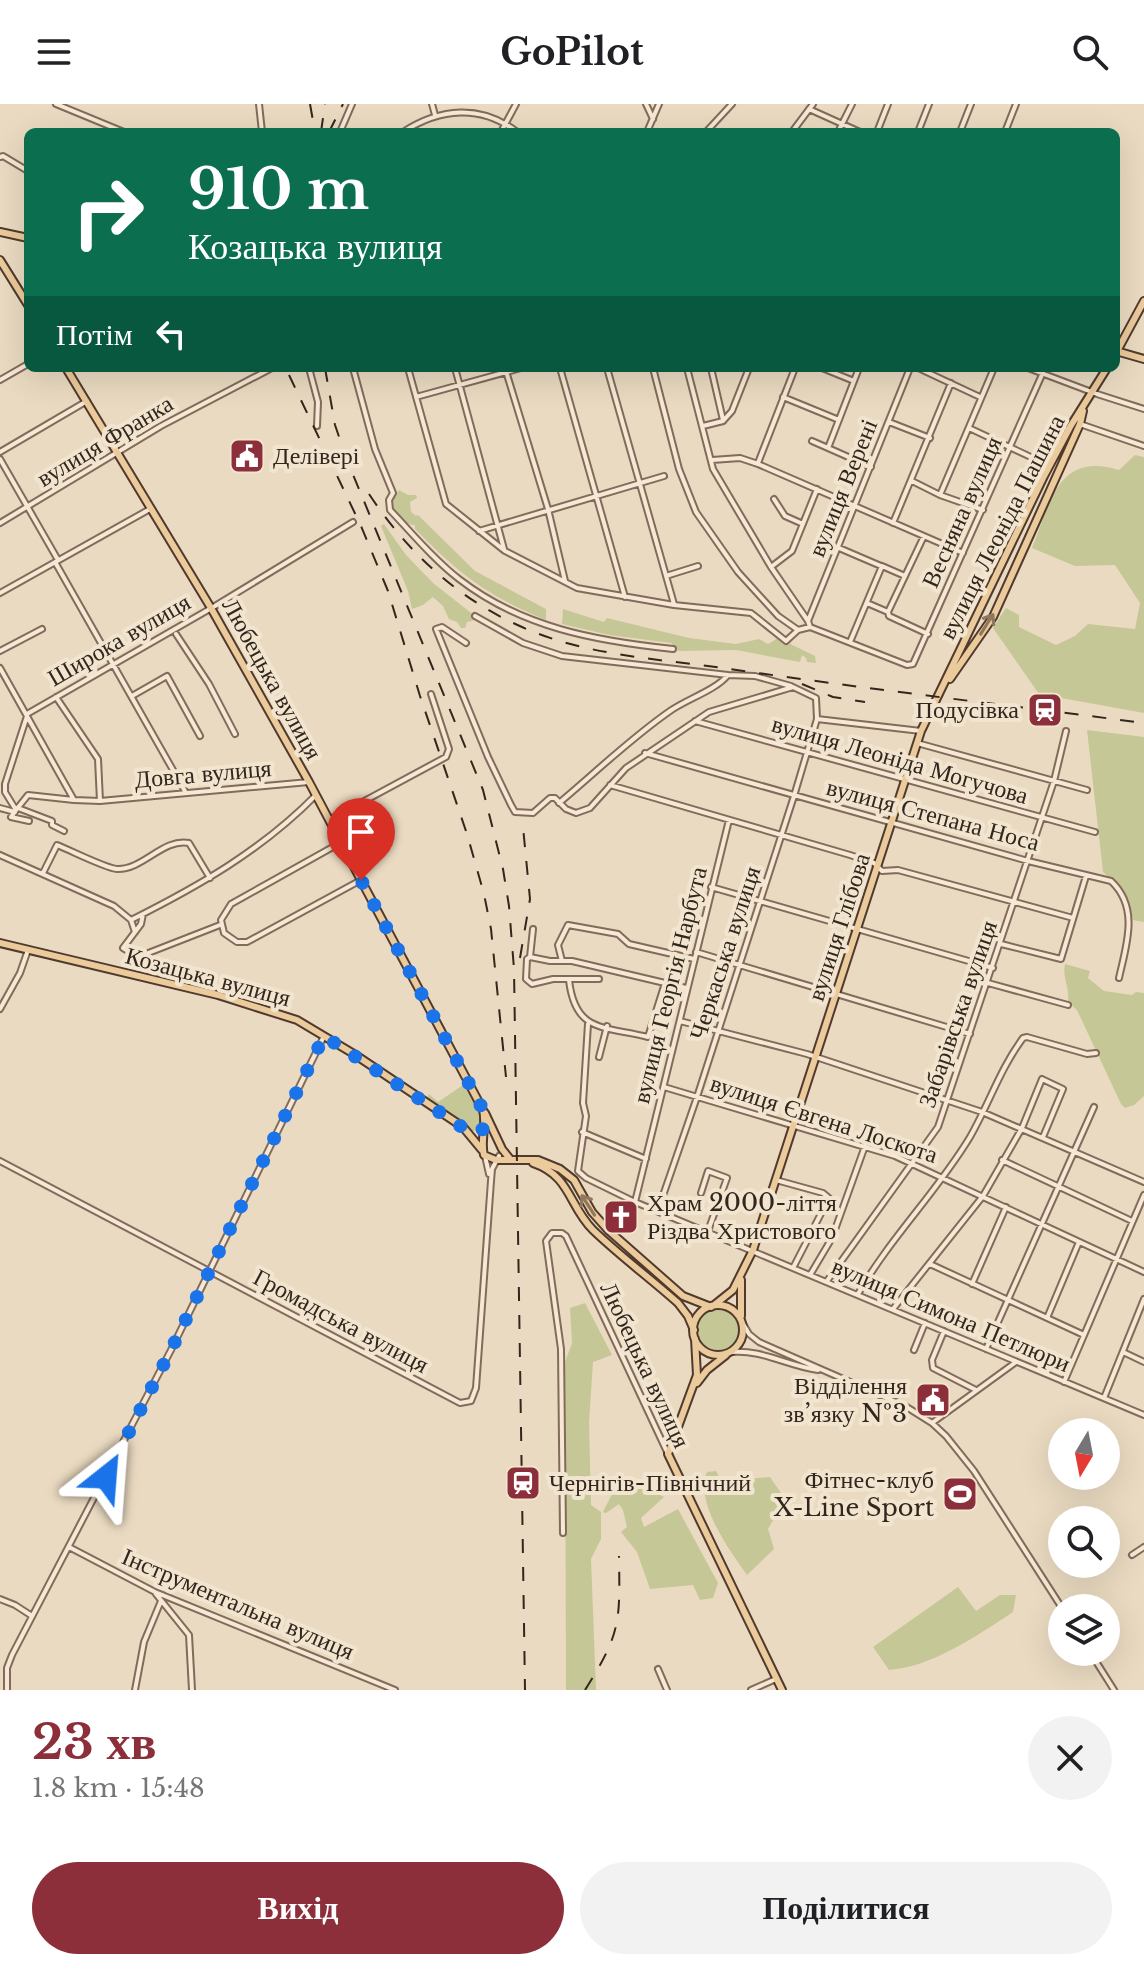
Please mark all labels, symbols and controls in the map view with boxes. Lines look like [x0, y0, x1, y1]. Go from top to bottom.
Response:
icon: menu [32, 30, 76, 74]
text: GoPilot [500, 30, 644, 75]
icon: search [1068, 30, 1112, 74]
text: 910 m [188, 155, 369, 224]
icon: right [56, 160, 160, 264]
text: Козацька вулиця [188, 224, 443, 269]
icon: left [149, 312, 193, 356]
text: Потім [56, 316, 133, 353]
street label: вулиця Франка [32, 388, 178, 493]
street label: вулиця Леоніда Пашина [932, 409, 1071, 644]
street label: вулиця Верені [802, 414, 883, 561]
street label: Весняна вулиця [915, 432, 1008, 592]
public building icon: Делівері [228, 437, 266, 475]
place label: Делівері [273, 441, 360, 470]
street label: Широка вулиця [42, 587, 195, 692]
street label: Любецька вулиця [216, 593, 329, 764]
one-way arrow [980, 613, 996, 636]
station icon: Подусівка [1026, 691, 1064, 729]
place label: Подусівка [916, 695, 1019, 724]
street label: вулиця Леоніда Могучова [769, 709, 1032, 810]
street label: Довга вулиця [133, 753, 273, 794]
street label: вулиця Степана Носа [823, 772, 1043, 857]
pin [327, 798, 395, 880]
icon: arrive [339, 810, 383, 854]
street label: вулиця Глібова [801, 849, 876, 1004]
street label: Черкаська вулиця [683, 862, 766, 1043]
street label: вулиця Георгія Нарбута [626, 863, 713, 1106]
street label: Забарівська вулиця [912, 916, 1003, 1111]
street label: Козацька вулиця [122, 941, 294, 1012]
street label: вулиця Євгена Лоскота [707, 1068, 942, 1169]
place label: Храм 2000-ліття Різдва Христового [647, 1188, 837, 1245]
one-way arrow [580, 1195, 597, 1217]
church icon: Храм 2000-ліття Різдва Христового [602, 1198, 640, 1236]
street label: вулиця Симона Петлюри [828, 1251, 1075, 1378]
street label: Громадська вулиця [249, 1262, 434, 1379]
street label: Любецька вулиця [594, 1277, 697, 1452]
place label: Відділення зв’язку №3 [784, 1371, 907, 1428]
public building icon: Відділення зв’язку №3 [914, 1381, 952, 1419]
north arrow [1048, 1418, 1120, 1490]
map controls [1048, 1418, 1120, 1666]
position arrow [64, 1435, 148, 1519]
station icon: Чернігів-Північний [504, 1464, 542, 1502]
place label: Фітнес-клуб X-Line Sport [774, 1465, 934, 1522]
place label: Чернігів-Північний [549, 1468, 751, 1497]
sports icon: Фітнес-клуб X-Line Sport [941, 1475, 979, 1513]
button: search [1048, 1506, 1120, 1578]
street label: Інструментальна вулиця [118, 1541, 359, 1666]
button: layers [1048, 1594, 1120, 1666]
text: 23 хв [32, 1712, 157, 1772]
button: close [1028, 1716, 1112, 1800]
text: 1.8 km · 15:48 [32, 1772, 205, 1804]
button: Вихід [32, 1862, 564, 1954]
button: Поділитися [580, 1862, 1112, 1954]

